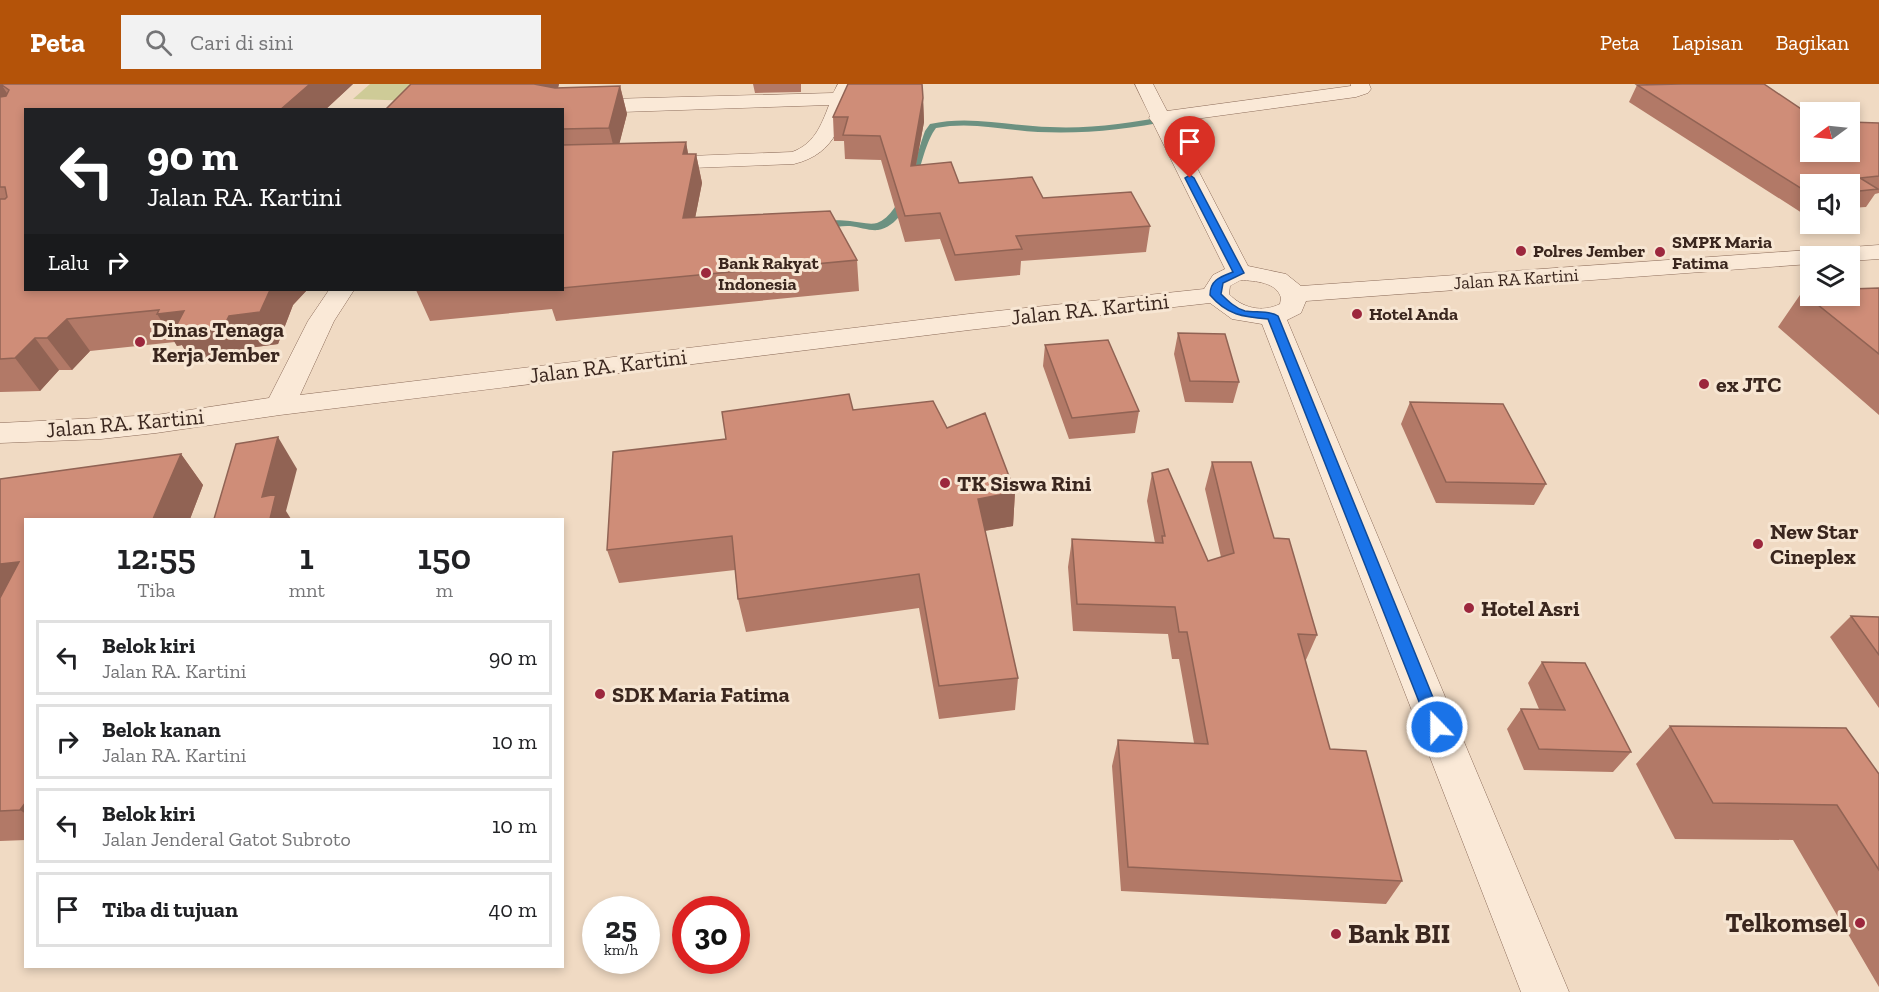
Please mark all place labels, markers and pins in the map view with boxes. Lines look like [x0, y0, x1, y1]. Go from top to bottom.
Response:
pin [1164, 116, 1215, 178]
place label: SMPK Maria Fatima [1672, 231, 1772, 274]
place label: Polres Jember [1533, 240, 1645, 262]
marker: Polres Jember [1514, 244, 1528, 258]
marker: SMPK Maria Fatima [1653, 245, 1667, 259]
place label: Bank Rakyat Indonesia [718, 252, 819, 295]
marker: Bank Rakyat Indonesia [699, 266, 713, 280]
place label: Hotel Anda [1369, 303, 1458, 325]
marker: Hotel Anda [1350, 307, 1364, 321]
place label: Dinas Tenaga Kerja Jember [152, 316, 284, 368]
marker: Dinas Tenaga Kerja Jember [133, 335, 147, 349]
place label: ex JTC [1716, 371, 1781, 398]
marker: ex JTC [1697, 377, 1711, 391]
place label: TK Siswa Rini [957, 470, 1092, 497]
marker: TK Siswa Rini [938, 476, 952, 490]
place label: New Star Cineplex [1770, 518, 1859, 570]
marker: New Star Cineplex [1751, 537, 1765, 551]
place label: Hotel Asri [1481, 595, 1580, 622]
marker: Hotel Asri [1462, 601, 1476, 615]
place label: SDK Maria Fatima [612, 681, 790, 708]
marker: SDK Maria Fatima [593, 687, 607, 701]
place label: Telkomsel [1725, 907, 1848, 939]
marker: Telkomsel [1853, 916, 1867, 930]
place label: Bank BII [1348, 918, 1450, 950]
marker: Bank BII [1329, 927, 1343, 941]

